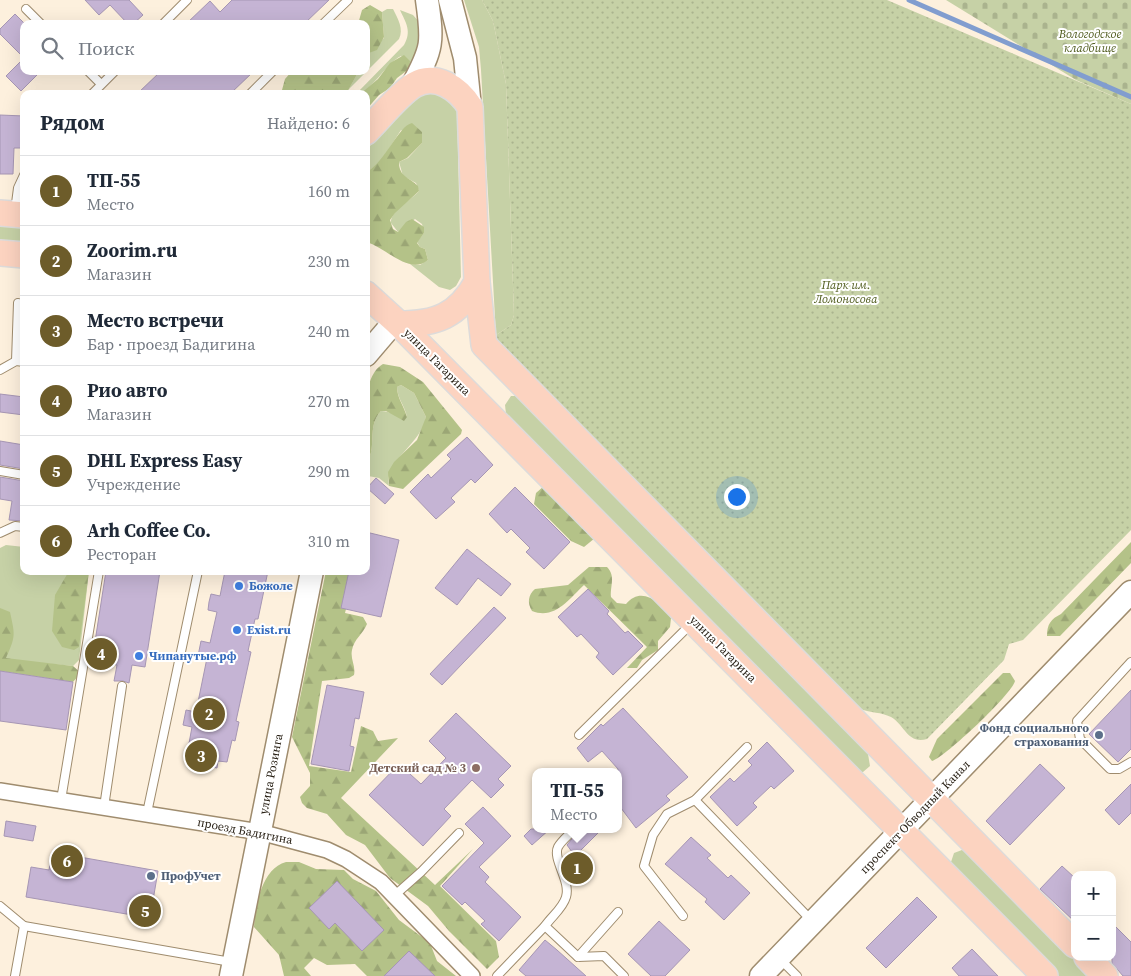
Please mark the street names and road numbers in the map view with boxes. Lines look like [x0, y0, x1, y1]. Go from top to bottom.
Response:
street label: улица Гагарина [400, 325, 475, 400]
street label: улица Гагарина [686, 612, 761, 687]
street label: улица Розинга [255, 731, 287, 816]
street label: проспект Обводный Канал [856, 757, 974, 877]
street label: проезд Бадигина [196, 814, 295, 848]

